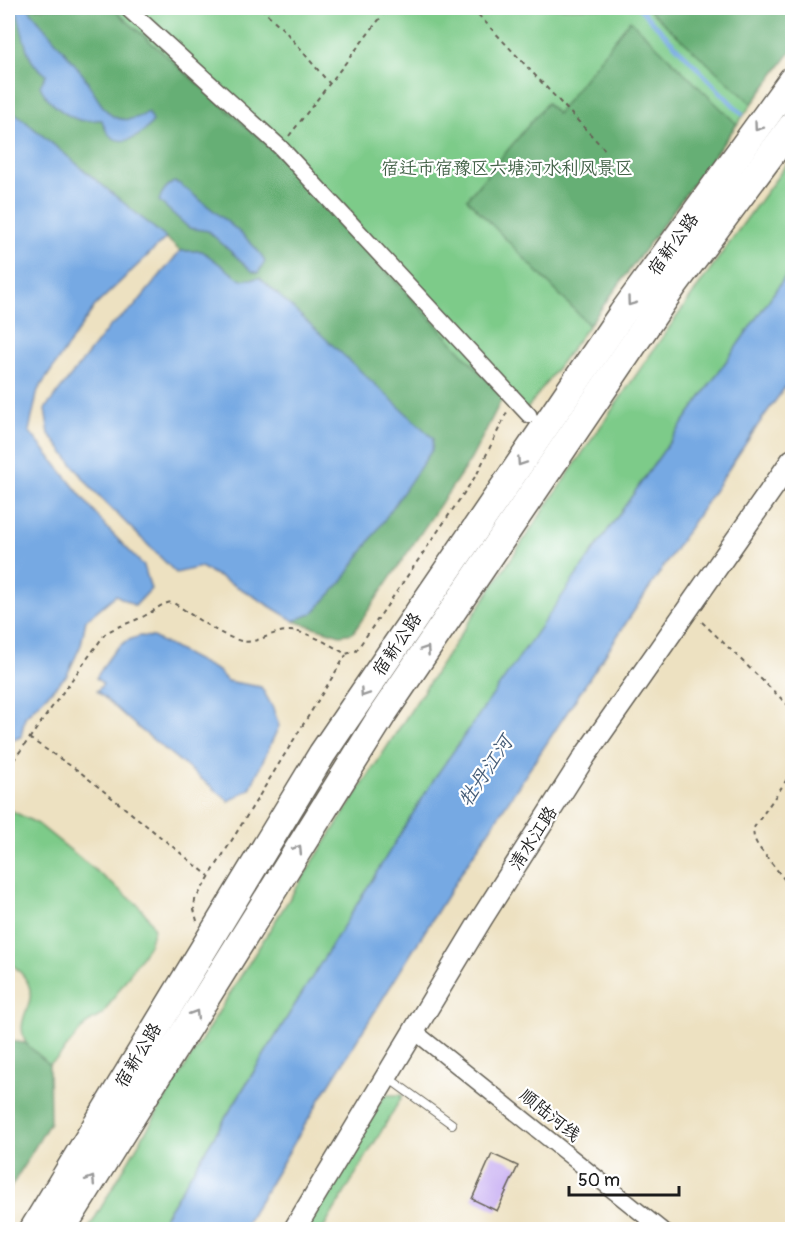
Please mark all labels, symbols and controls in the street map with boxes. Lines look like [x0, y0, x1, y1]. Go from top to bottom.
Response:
one-way arrow [754, 120, 765, 131]
park label: 宿迁市宿豫区六塘河水利风景区 [381, 157, 633, 180]
street label: 宿新公路 [643, 208, 704, 280]
one-way arrow [627, 295, 638, 306]
one-way arrow [517, 456, 528, 467]
street label: 宿新公路 [368, 608, 427, 681]
one-way arrow [419, 645, 430, 656]
one-way arrow [359, 687, 371, 697]
water label: 牡丹江河 [453, 729, 520, 811]
street label: 清水江路 [504, 802, 563, 875]
one-way arrow [291, 845, 302, 856]
one-way arrow [187, 1010, 199, 1020]
street label: 宿新公路 [110, 1018, 167, 1092]
street label: 顺陆河线 [514, 1084, 585, 1147]
scale bar [569, 1159, 678, 1197]
text: 50 m [578, 1169, 620, 1192]
one-way arrow [84, 1176, 96, 1186]

